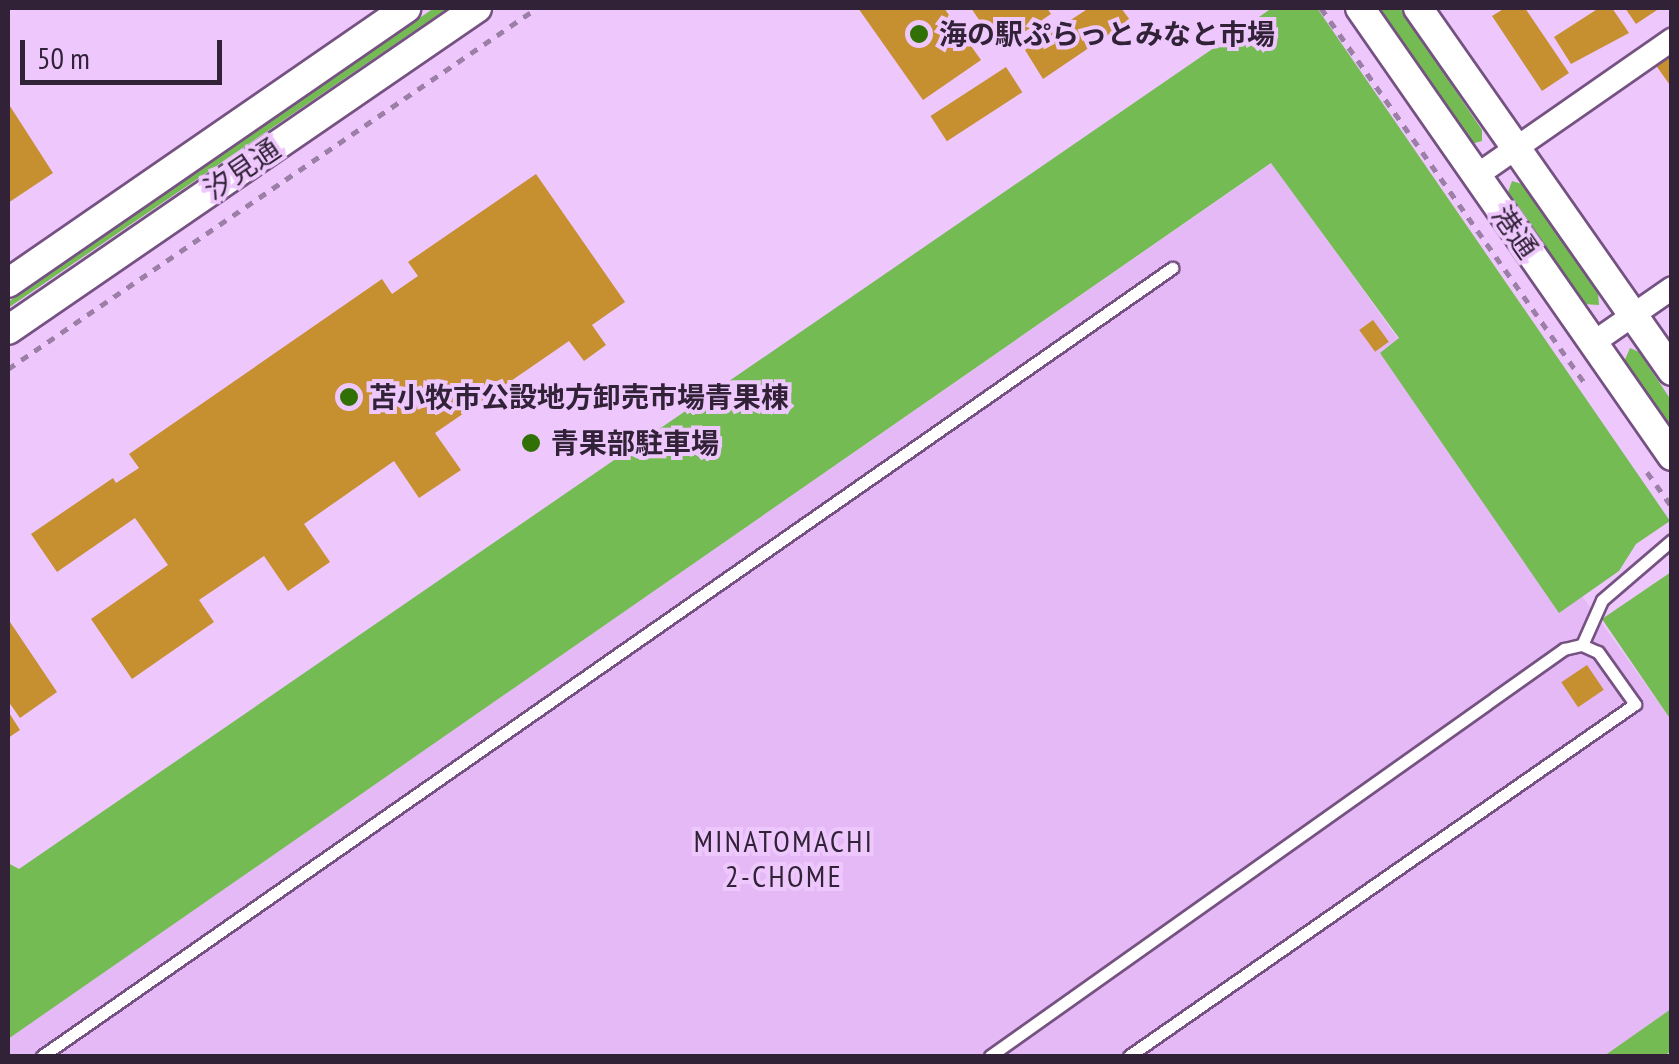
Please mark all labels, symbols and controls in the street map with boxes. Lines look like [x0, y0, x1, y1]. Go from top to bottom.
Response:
place label: 海の駅ぷらっとみなと市場 [939, 17, 1275, 51]
scale bar [25, 20, 228, 82]
marker: 海の駅ぷらっとみなと市場 [908, 23, 930, 45]
text: 50 m [37, 38, 90, 77]
street label: 汐見通 [198, 132, 286, 206]
street label: 港通 [1485, 199, 1545, 265]
place label: 苫小牧市公設地方卸売市場青果棟 [369, 380, 789, 414]
marker: 苫小牧市公設地方卸売市場青果棟 [338, 386, 360, 408]
place label: 青果部駐車場 [551, 426, 719, 460]
marker: 青果部駐車場 [520, 432, 542, 454]
district label: MINATOMACHI 2-CHOME [694, 823, 874, 894]

